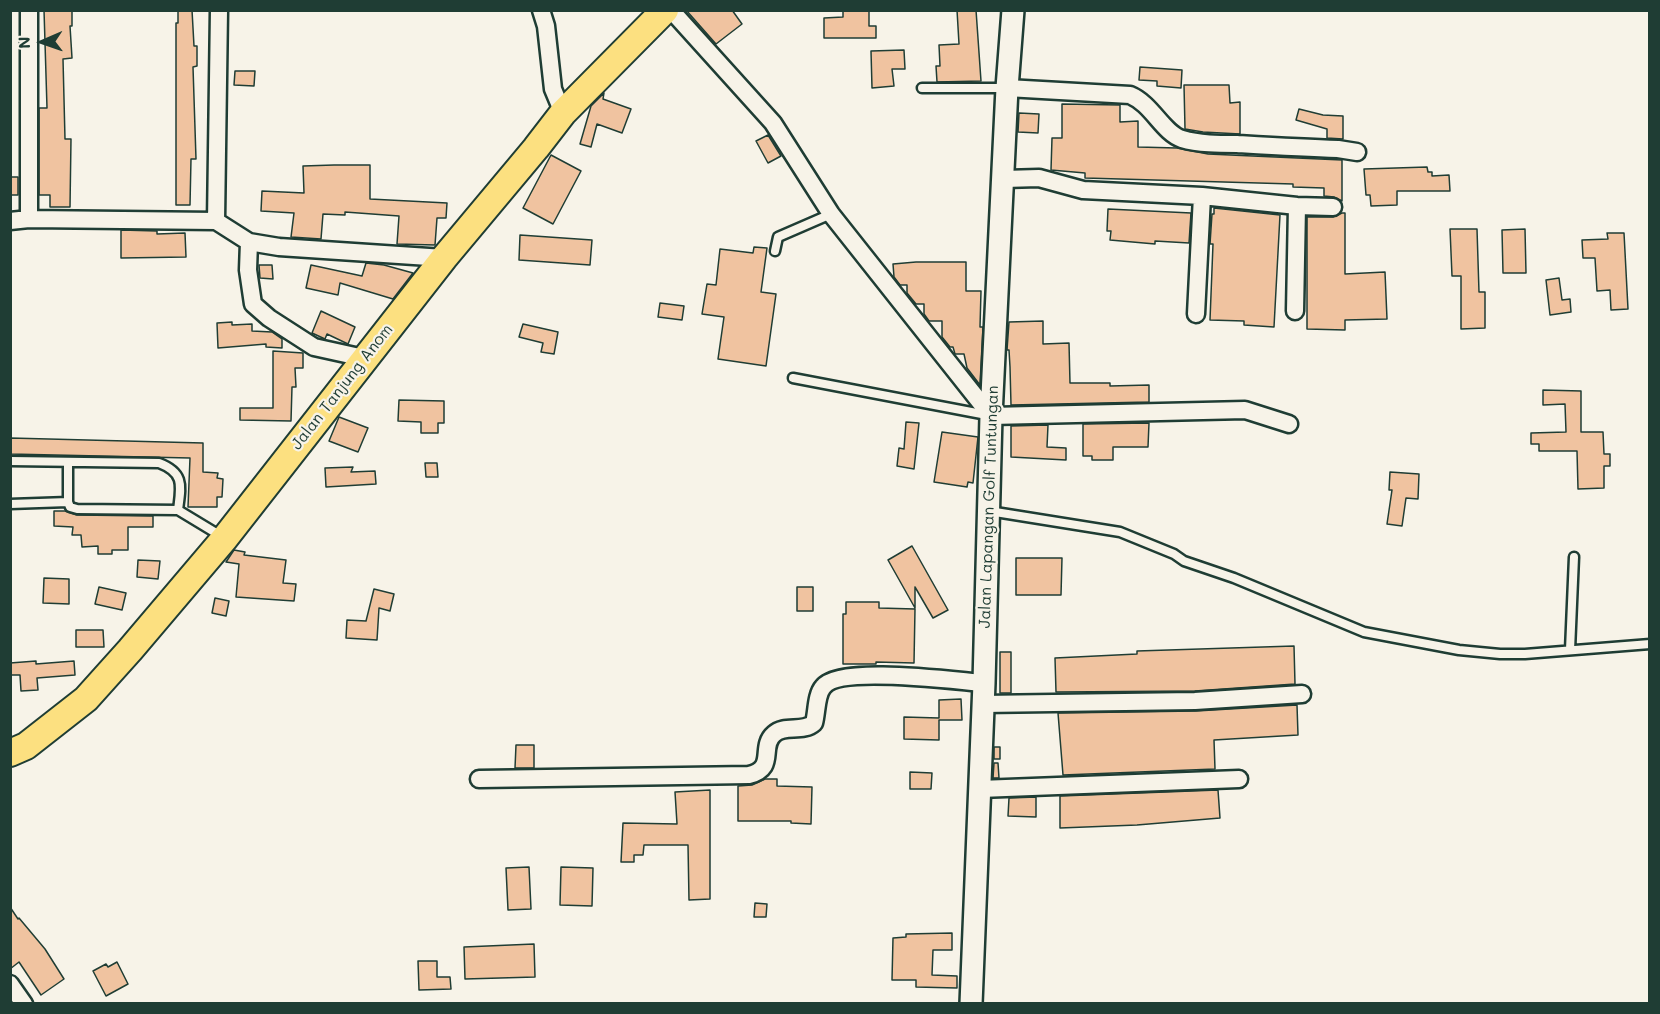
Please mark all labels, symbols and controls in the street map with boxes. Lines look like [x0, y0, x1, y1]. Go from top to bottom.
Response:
north arrow [12, 12, 72, 72]
text: N [13, 36, 34, 49]
street label: Jalan Tanjung Anom [287, 320, 397, 454]
street label: Jalan Lapangan Golf Tuntungan [975, 385, 1003, 629]

